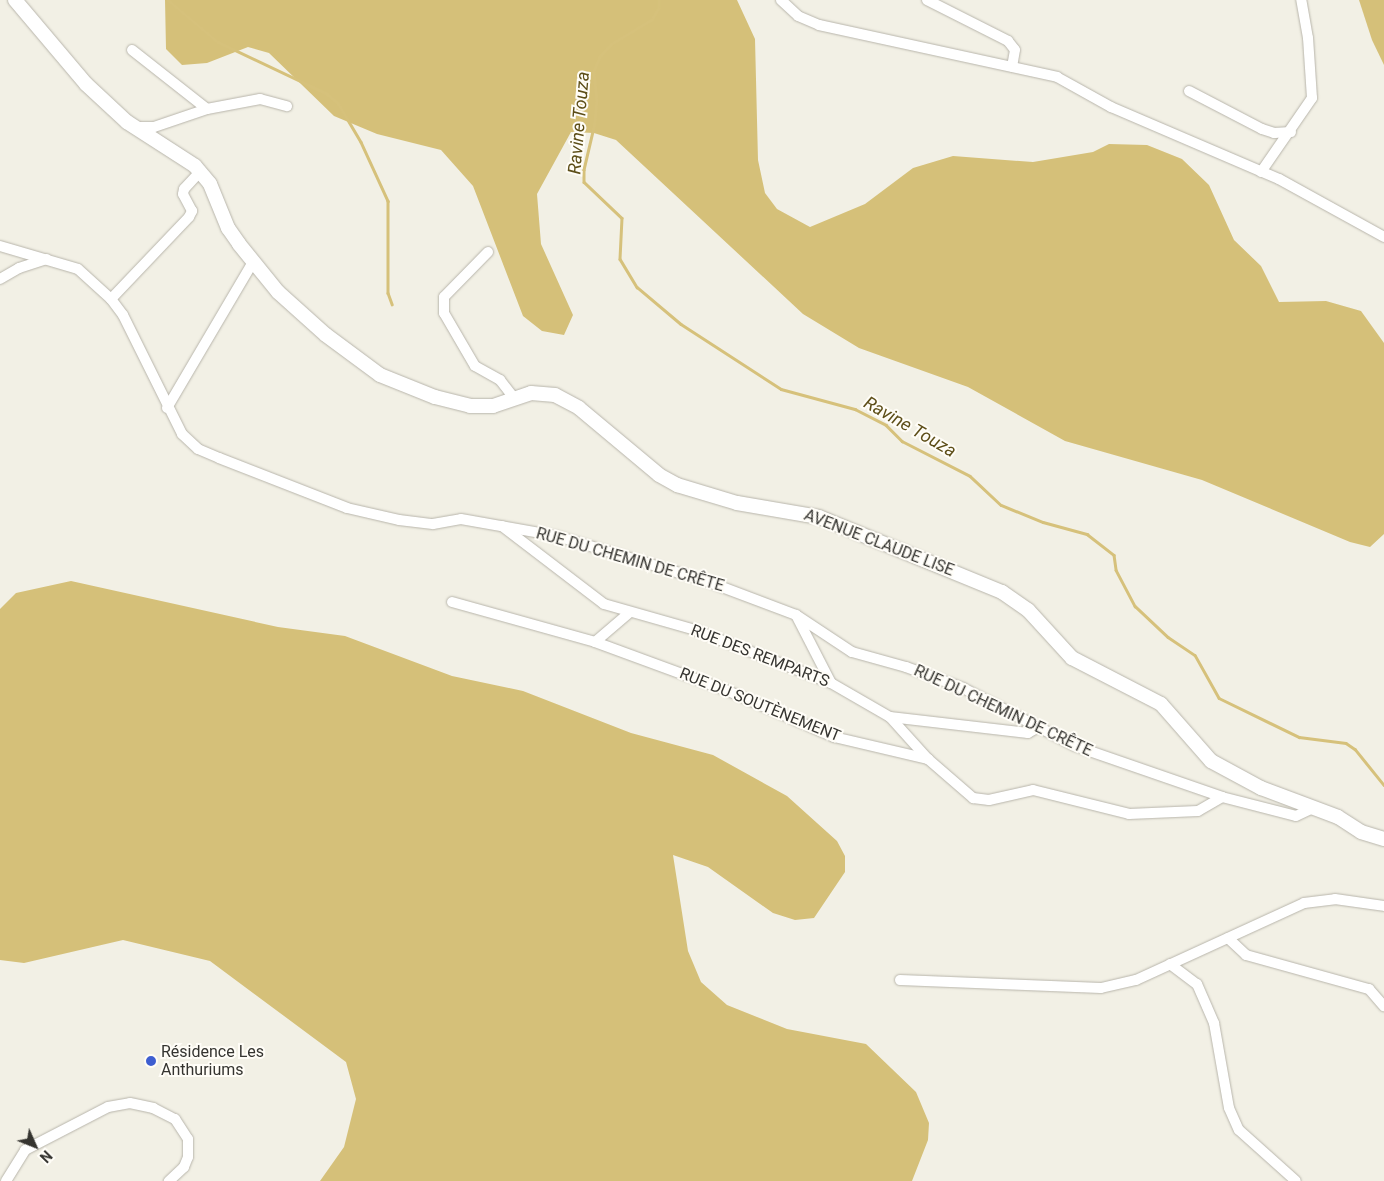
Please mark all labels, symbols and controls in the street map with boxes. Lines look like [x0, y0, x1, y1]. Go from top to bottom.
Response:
water label: Ravine Touza [564, 71, 594, 175]
water label: Ravine Touza [860, 392, 960, 462]
street label: AVENUE CLAUDE LISE [801, 506, 957, 580]
street label: RUE DU CHEMIN DE CRÊTE [534, 524, 726, 596]
street label: RUE DES REMPARTS [688, 621, 832, 691]
street label: RUE DU CHEMIN DE CRÊTE [911, 661, 1095, 761]
street label: RUE DU SOUTÈNEMENT [677, 664, 843, 746]
place label: Résidence Les Anthuriums [161, 1042, 264, 1080]
marker: Résidence Les Anthuriums [145, 1055, 157, 1067]
north arrow [10, 1121, 60, 1171]
text: N [37, 1147, 55, 1166]

